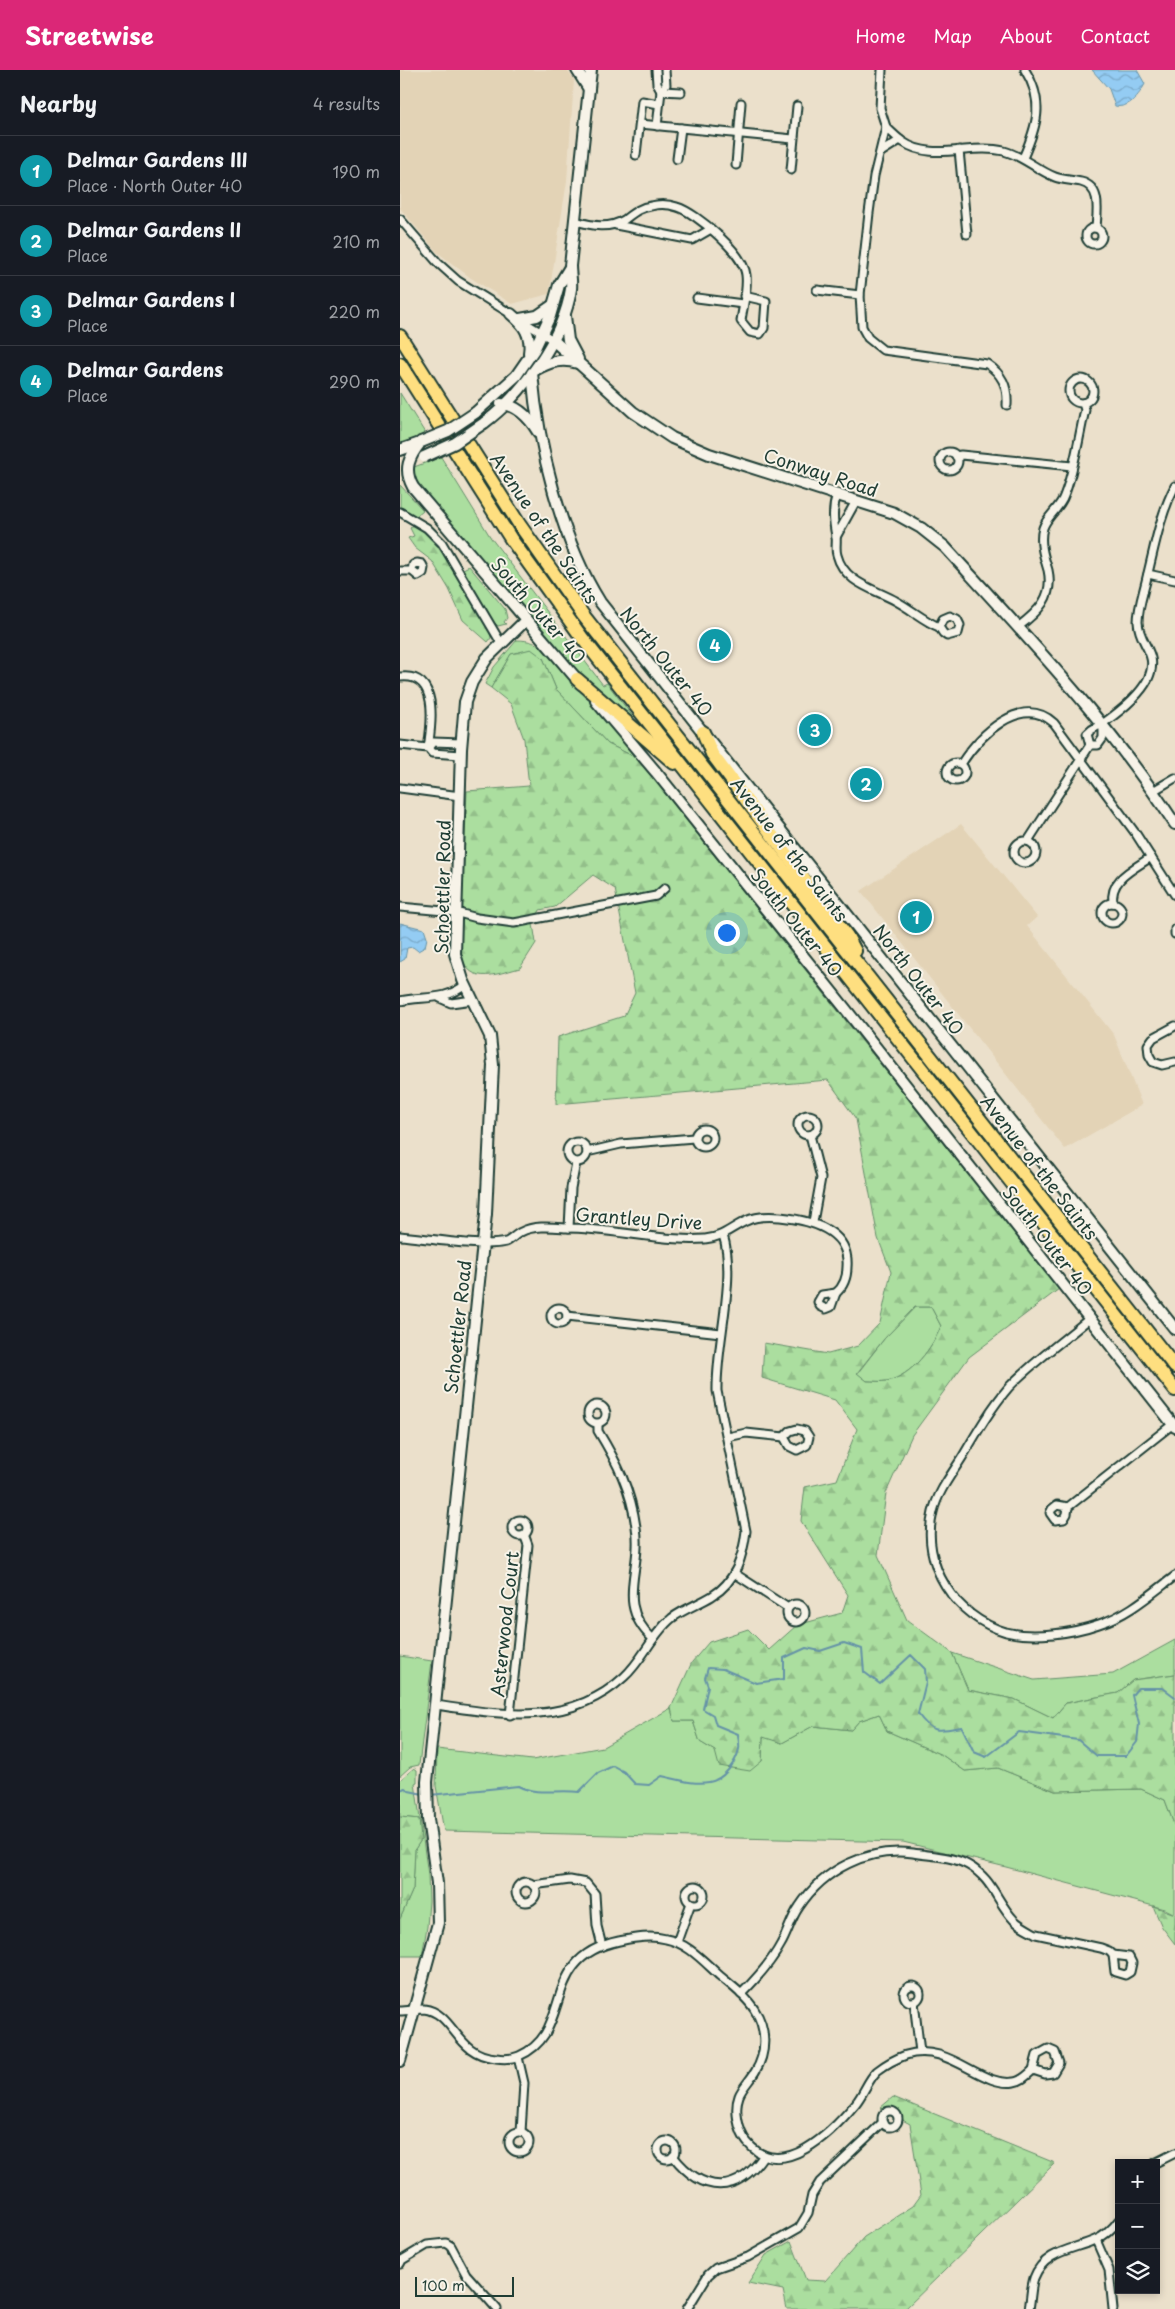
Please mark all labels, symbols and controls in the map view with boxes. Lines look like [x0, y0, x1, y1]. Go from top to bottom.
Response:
text: Streetwise [25, 17, 154, 53]
text: Home [855, 22, 905, 49]
text: Map [933, 22, 972, 49]
text: About [1000, 22, 1052, 49]
text: Contact [1080, 22, 1150, 49]
text: Nearby [20, 87, 97, 119]
text: 4 results [313, 91, 380, 115]
text: Delmar Gardens III [67, 145, 248, 173]
text: 1 [32, 159, 40, 183]
text: 190 m [332, 159, 380, 183]
text: Place · North Outer 40 [67, 173, 242, 197]
text: Delmar Gardens II [67, 215, 241, 243]
text: 2 [30, 229, 42, 253]
text: 210 m [332, 229, 380, 253]
text: Place [67, 243, 108, 267]
text: Delmar Gardens I [67, 285, 235, 313]
text: 3 [31, 299, 41, 323]
text: 220 m [329, 299, 380, 323]
text: Place [67, 313, 108, 337]
text: Delmar Gardens [67, 355, 223, 383]
text: 4 [31, 369, 41, 393]
text: 290 m [329, 369, 380, 393]
text: Place [67, 383, 108, 407]
street label: Conway Road [760, 441, 882, 503]
street label: Avenue of the Saints [484, 447, 606, 609]
street label: South Outer 40 [485, 551, 593, 669]
street label: North Outer 40 [616, 601, 718, 721]
pin: 4 [699, 626, 731, 664]
pin: 3 [799, 711, 831, 749]
pin: 2 [850, 765, 882, 803]
street label: Avenue of the Saints [725, 771, 855, 927]
street label: Schoettler Road [427, 819, 457, 955]
street label: South Outer 40 [745, 862, 849, 982]
pin: 1 [900, 898, 932, 936]
street label: North Outer 40 [867, 918, 971, 1040]
your location [714, 920, 740, 946]
street label: Avenue of the Saints [975, 1089, 1105, 1245]
street label: South Outer 40 [996, 1179, 1100, 1301]
street label: Grantley Drive [575, 1200, 703, 1236]
street label: Schoettler Road [437, 1259, 477, 1395]
street label: Asterwood Court [483, 1550, 525, 1698]
map controls [1115, 2159, 1160, 2294]
button: + [1115, 2159, 1160, 2204]
button: − [1115, 2204, 1160, 2249]
button: layers [1115, 2249, 1160, 2294]
scale bar [415, 2274, 514, 2297]
text: 100 m [422, 2275, 465, 2296]

